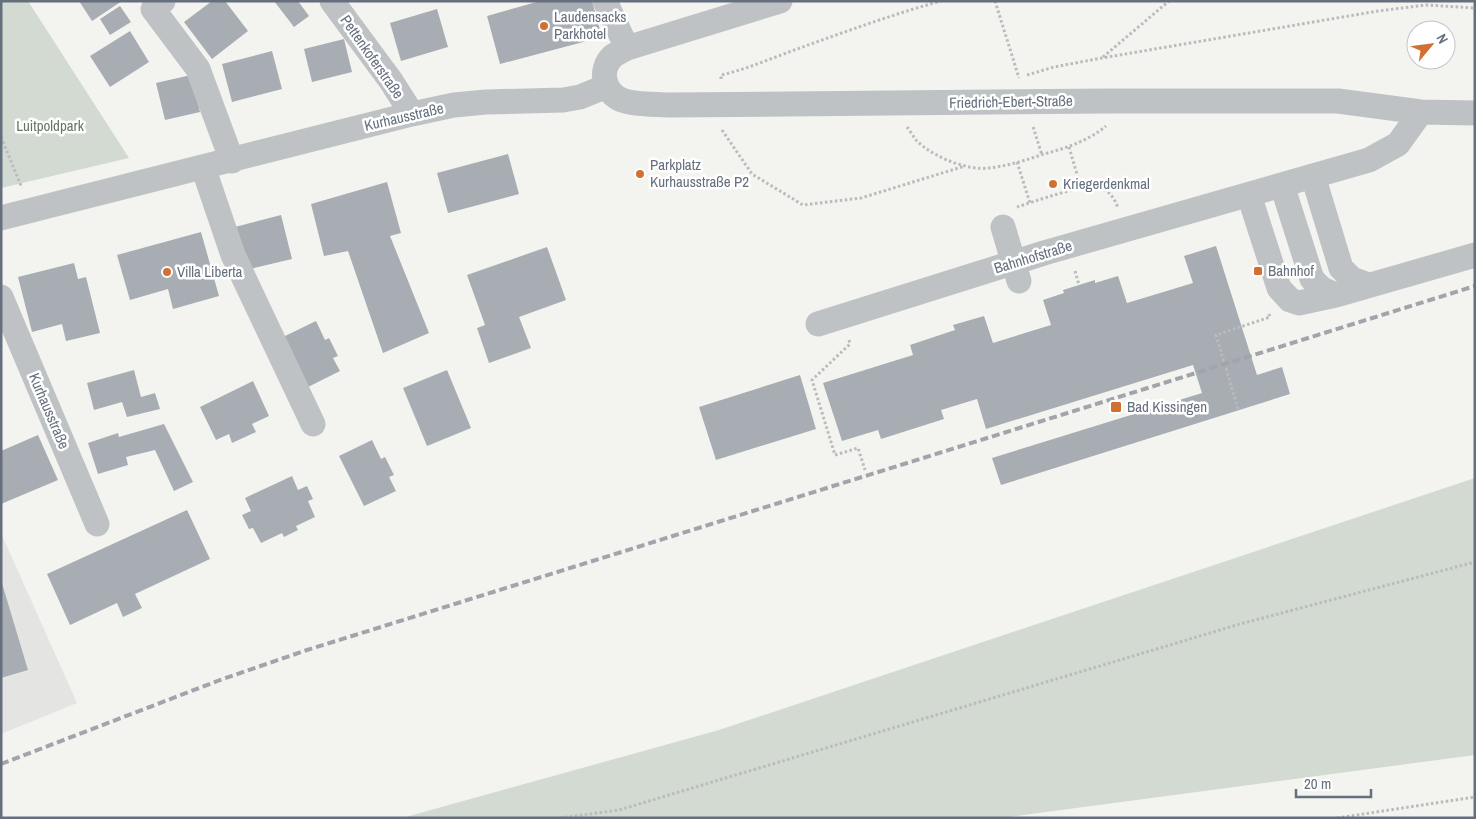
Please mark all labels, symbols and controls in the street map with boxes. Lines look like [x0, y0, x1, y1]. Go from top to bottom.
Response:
place label: Laudensacks Parkhotel [554, 6, 626, 44]
street label: Pettenkoferstraße [336, 11, 409, 103]
marker: Laudensacks Parkhotel [538, 20, 550, 32]
north arrow [1406, 20, 1456, 70]
text: N [1432, 31, 1452, 47]
street label: Friedrich-Ebert-Straße [949, 90, 1073, 113]
street label: Kurhausstraße [362, 97, 446, 136]
park label: Luitpoldpark [16, 115, 85, 136]
place label: Parkplatz Kurhausstraße P2 [650, 154, 749, 192]
marker: Parkplatz Kurhausstraße P2 [634, 168, 646, 180]
place label: Kriegerdenkmal [1063, 173, 1150, 194]
marker: Kriegerdenkmal [1047, 178, 1059, 190]
street label: Bahnhofstraße [991, 235, 1075, 278]
place label: Bahnhof [1268, 260, 1314, 281]
place label: Villa Liberta [177, 261, 243, 282]
marker: Bahnhof [1252, 265, 1264, 277]
marker: Villa Liberta [161, 266, 173, 278]
street label: Kurhausstraße [24, 370, 75, 452]
place label: Bad Kissingen [1127, 396, 1207, 417]
marker: Bad Kissingen [1109, 400, 1123, 414]
scale bar [1296, 766, 1371, 798]
text: 20 m [1304, 773, 1331, 794]

